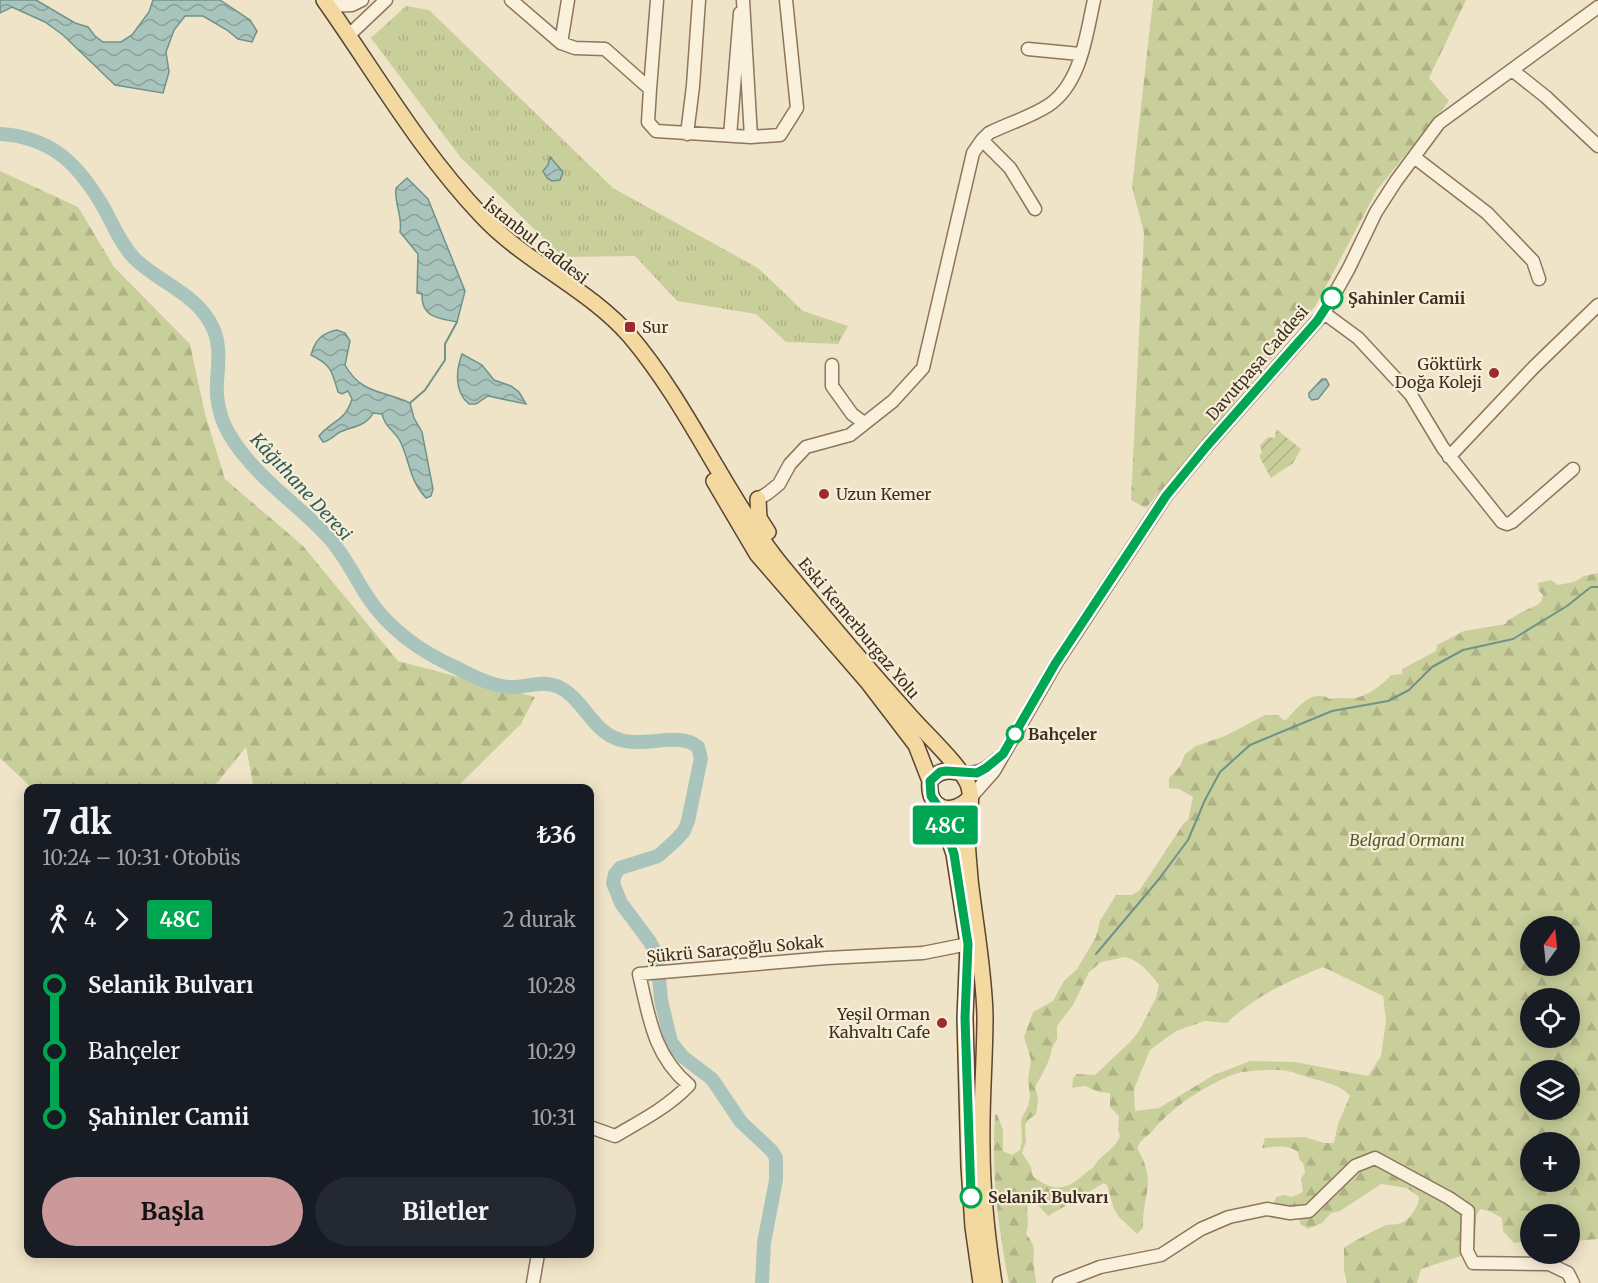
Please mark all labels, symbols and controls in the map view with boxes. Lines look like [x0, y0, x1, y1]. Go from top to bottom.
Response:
street label: İstanbul Caddesi [480, 194, 592, 288]
marker: Şahinler Camii [1321, 287, 1343, 309]
place label: Şahinler Camii [1348, 288, 1466, 308]
street label: Davutpaşa Caddesi [1202, 302, 1312, 424]
place label: Sur [642, 317, 668, 337]
marker: Sur [623, 320, 637, 334]
place label: Göktürk Doğa Koleji [1395, 354, 1483, 392]
marker: Göktürk Doğa Koleji [1487, 366, 1501, 380]
water label: Kâğıthane Deresi [245, 427, 357, 545]
place label: Uzun Kemer [836, 484, 931, 504]
marker: Uzun Kemer [817, 487, 831, 501]
street label: Eski Kemerburgaz Yolu [794, 553, 924, 703]
place label: Bahçeler [1028, 724, 1098, 744]
marker: Bahçeler [1006, 725, 1024, 743]
text: 7 dk [42, 802, 111, 843]
line badge: 48C [910, 806, 980, 844]
text: 48C [925, 812, 965, 839]
text: ₺36 [536, 821, 576, 849]
park label: Belgrad Ormanı [1349, 830, 1465, 850]
text: 10:24 – 10:31 · Otobüs [42, 845, 241, 870]
icon: walk [42, 903, 75, 936]
icon: forward [105, 903, 138, 936]
text: 48C [159, 906, 200, 933]
text: 4 [84, 907, 96, 932]
text: 2 durak [503, 907, 576, 932]
north arrow [1520, 916, 1580, 976]
map controls [1520, 916, 1580, 1264]
street label: Şükrü Saraçoğlu Sokak [646, 931, 825, 967]
text: Selanik Bulvarı [88, 971, 254, 999]
text: 10:28 [527, 973, 576, 998]
button: locate [1520, 988, 1580, 1048]
place label: Yeşil Orman Kahvaltı Cafe [829, 1004, 930, 1042]
marker: Yeşil Orman Kahvaltı Cafe [935, 1016, 949, 1030]
text: Bahçeler [88, 1037, 180, 1065]
text: 10:29 [527, 1039, 576, 1064]
button: layers [1520, 1060, 1580, 1120]
text: Şahinler Camii [88, 1103, 249, 1131]
text: 10:31 [531, 1105, 576, 1130]
button: + [1520, 1132, 1580, 1192]
button: Başla [42, 1177, 303, 1246]
button: Biletler [315, 1177, 576, 1246]
marker: Selanik Bulvarı [960, 1186, 982, 1208]
place label: Selanik Bulvarı [988, 1187, 1109, 1207]
button: − [1520, 1204, 1580, 1264]

